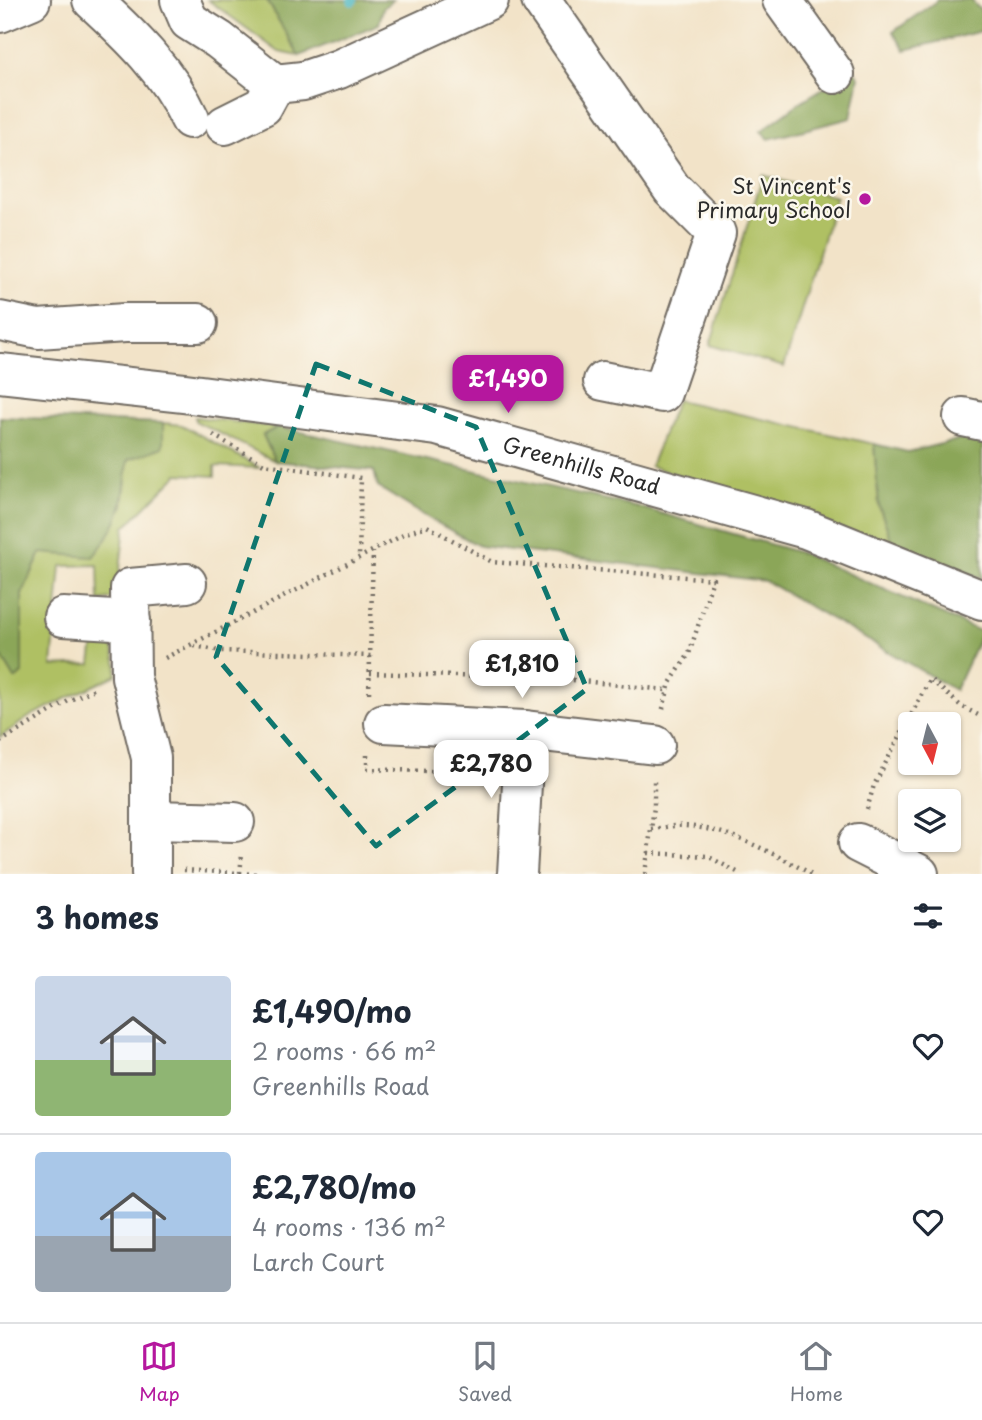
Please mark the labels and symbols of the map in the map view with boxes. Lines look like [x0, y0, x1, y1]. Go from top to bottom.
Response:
place label: St Vincent's Primary School [696, 169, 851, 225]
marker: St Vincent's Primary School [857, 191, 873, 207]
pin: £1,490 [451, 356, 565, 415]
street label: Greenhills Road [499, 427, 664, 502]
pin: £1,810 [465, 640, 579, 700]
north arrow [898, 712, 961, 775]
pin: £2,780 [434, 740, 548, 800]

